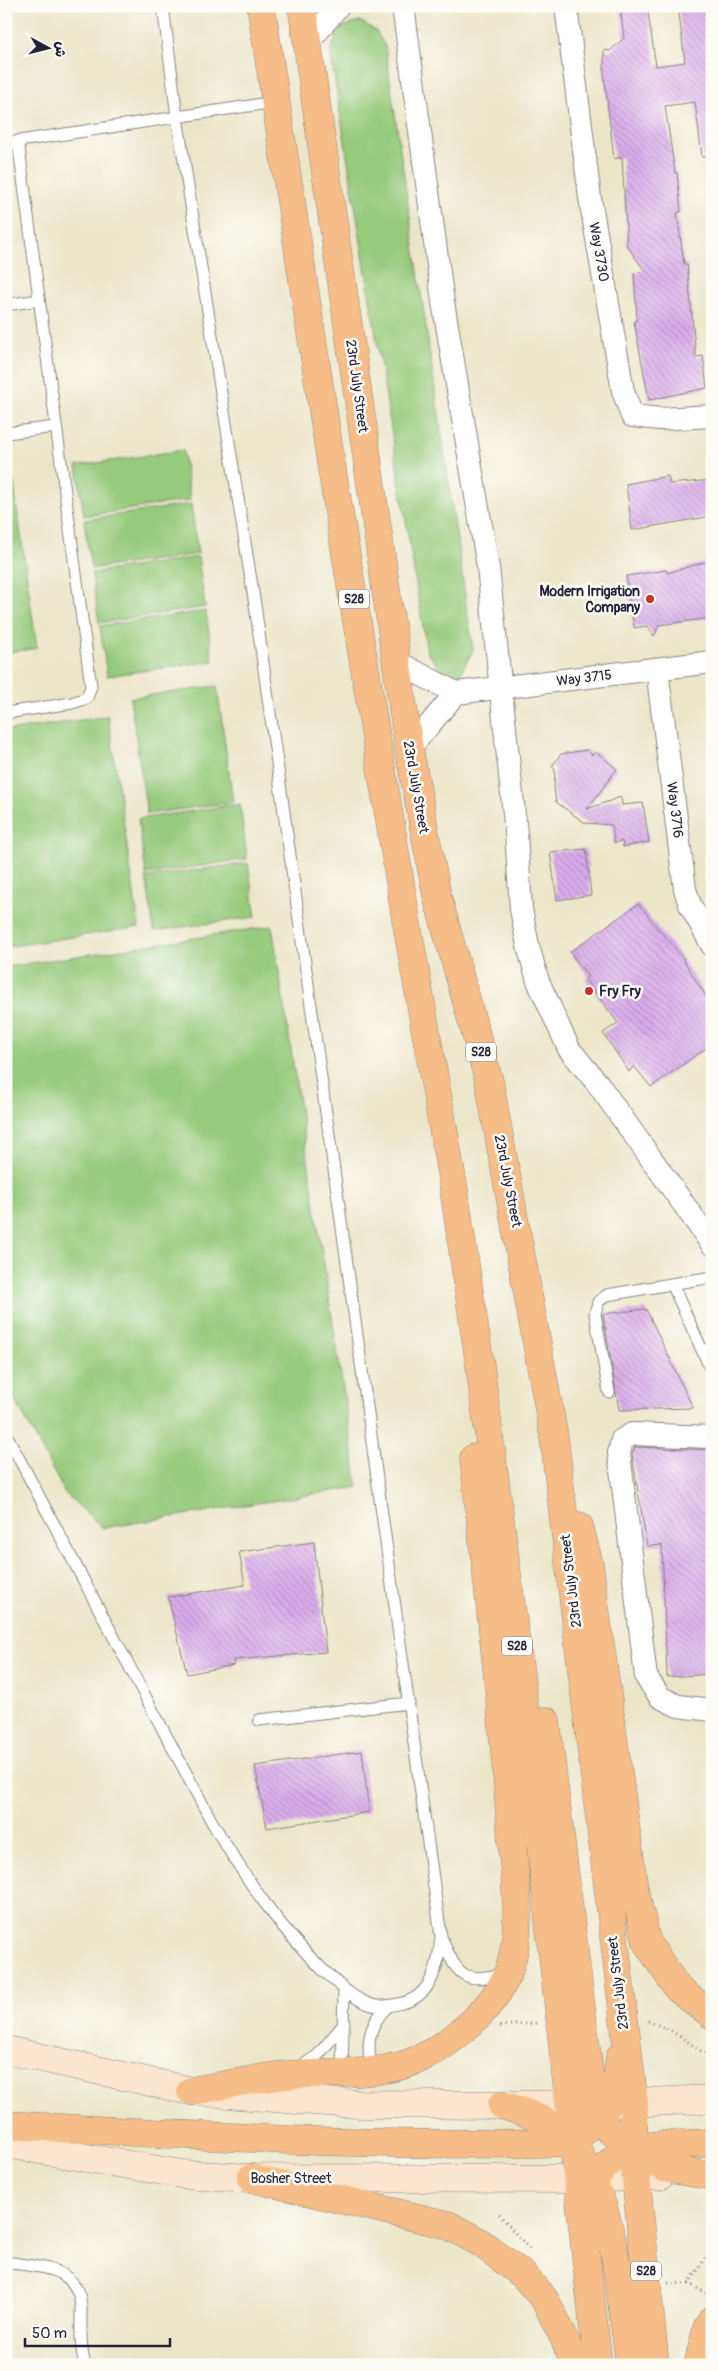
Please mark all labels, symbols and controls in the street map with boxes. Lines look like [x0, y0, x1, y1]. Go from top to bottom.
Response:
north arrow [22, 22, 72, 72]
text: ش [51, 41, 70, 58]
street label: Way 3730 [585, 221, 613, 283]
street label: 23rd July Street [342, 338, 372, 434]
place label: Modern Irrigation Company [540, 583, 640, 616]
road number: S28 [339, 590, 369, 608]
marker: Modern Irrigation Company [644, 593, 656, 605]
street label: Way 3715 [555, 666, 613, 690]
street label: 23rd July Street [399, 739, 433, 835]
street label: Way 3716 [663, 781, 687, 839]
place label: Fry Fry [599, 983, 641, 1000]
marker: Fry Fry [583, 985, 595, 997]
road number: S28 [466, 1042, 496, 1062]
street label: 23rd July Street [491, 1133, 525, 1229]
street label: 23rd July Street [557, 1533, 585, 1629]
road number: S28 [502, 1636, 532, 1655]
street label: 23rd July Street [604, 1935, 632, 2031]
street label: Bosher Street [250, 2170, 332, 2187]
road number: S28 [631, 2262, 661, 2280]
scale bar [25, 2316, 170, 2348]
text: 50 m [32, 2324, 67, 2343]

